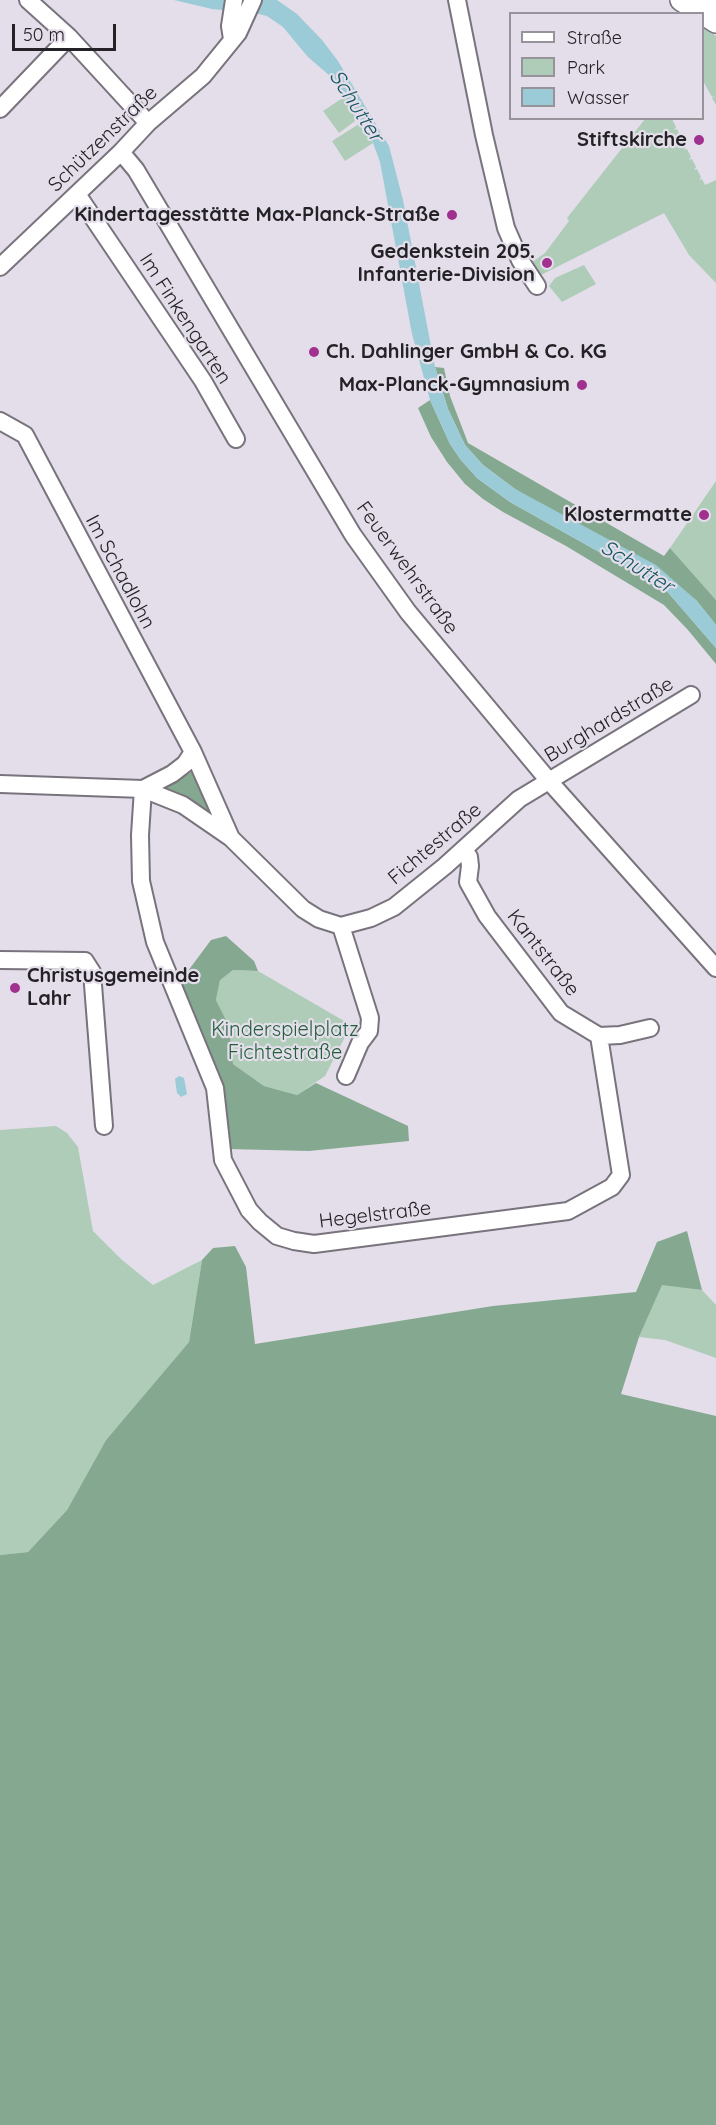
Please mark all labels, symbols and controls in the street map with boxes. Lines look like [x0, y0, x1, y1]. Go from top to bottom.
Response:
scale bar [15, 12, 118, 50]
legend [509, 12, 704, 120]
text: 50 m [23, 23, 65, 46]
text: Straße [567, 26, 622, 49]
text: Park [567, 56, 605, 79]
water label: Schutter [323, 65, 389, 147]
street label: Schützenstraße [43, 81, 163, 197]
text: Wasser [567, 86, 629, 109]
place label: Stiftskirche [577, 128, 687, 152]
marker: Stiftskirche [692, 133, 706, 147]
place label: Kindertagesstätte Max-Planck-Straße [74, 203, 440, 227]
marker: Kindertagesstätte Max-Planck-Straße [445, 208, 459, 222]
place label: Gedenkstein 205. Infanterie-Division [358, 240, 535, 287]
street label: Im Finkengarten [134, 249, 236, 389]
marker: Gedenkstein 205. Infanterie-Division [540, 256, 554, 270]
place label: Ch. Dahlinger GmbH & Co. KG [326, 340, 607, 364]
marker: Ch. Dahlinger GmbH & Co. KG [307, 345, 321, 359]
place label: Max-Planck-Gymnasium [339, 373, 570, 397]
marker: Max-Planck-Gymnasium [575, 378, 589, 392]
street label: Feuerwehrstraße [351, 497, 463, 639]
place label: Klostermatte [564, 503, 692, 527]
marker: Klostermatte [697, 508, 711, 522]
street label: Im Schadlohn [80, 511, 160, 633]
water label: Schutter [596, 535, 678, 599]
street label: Burghardstraße [540, 672, 678, 768]
street label: Fichtestraße [383, 798, 487, 890]
street label: Kantstraße [502, 905, 584, 1001]
place label: Christusgemeinde Lahr [27, 964, 199, 1011]
marker: Christusgemeinde Lahr [8, 981, 22, 995]
park label: Kinderspielplatz Fichtestraße [211, 1018, 359, 1065]
street label: Hegelstraße [318, 1196, 432, 1234]

